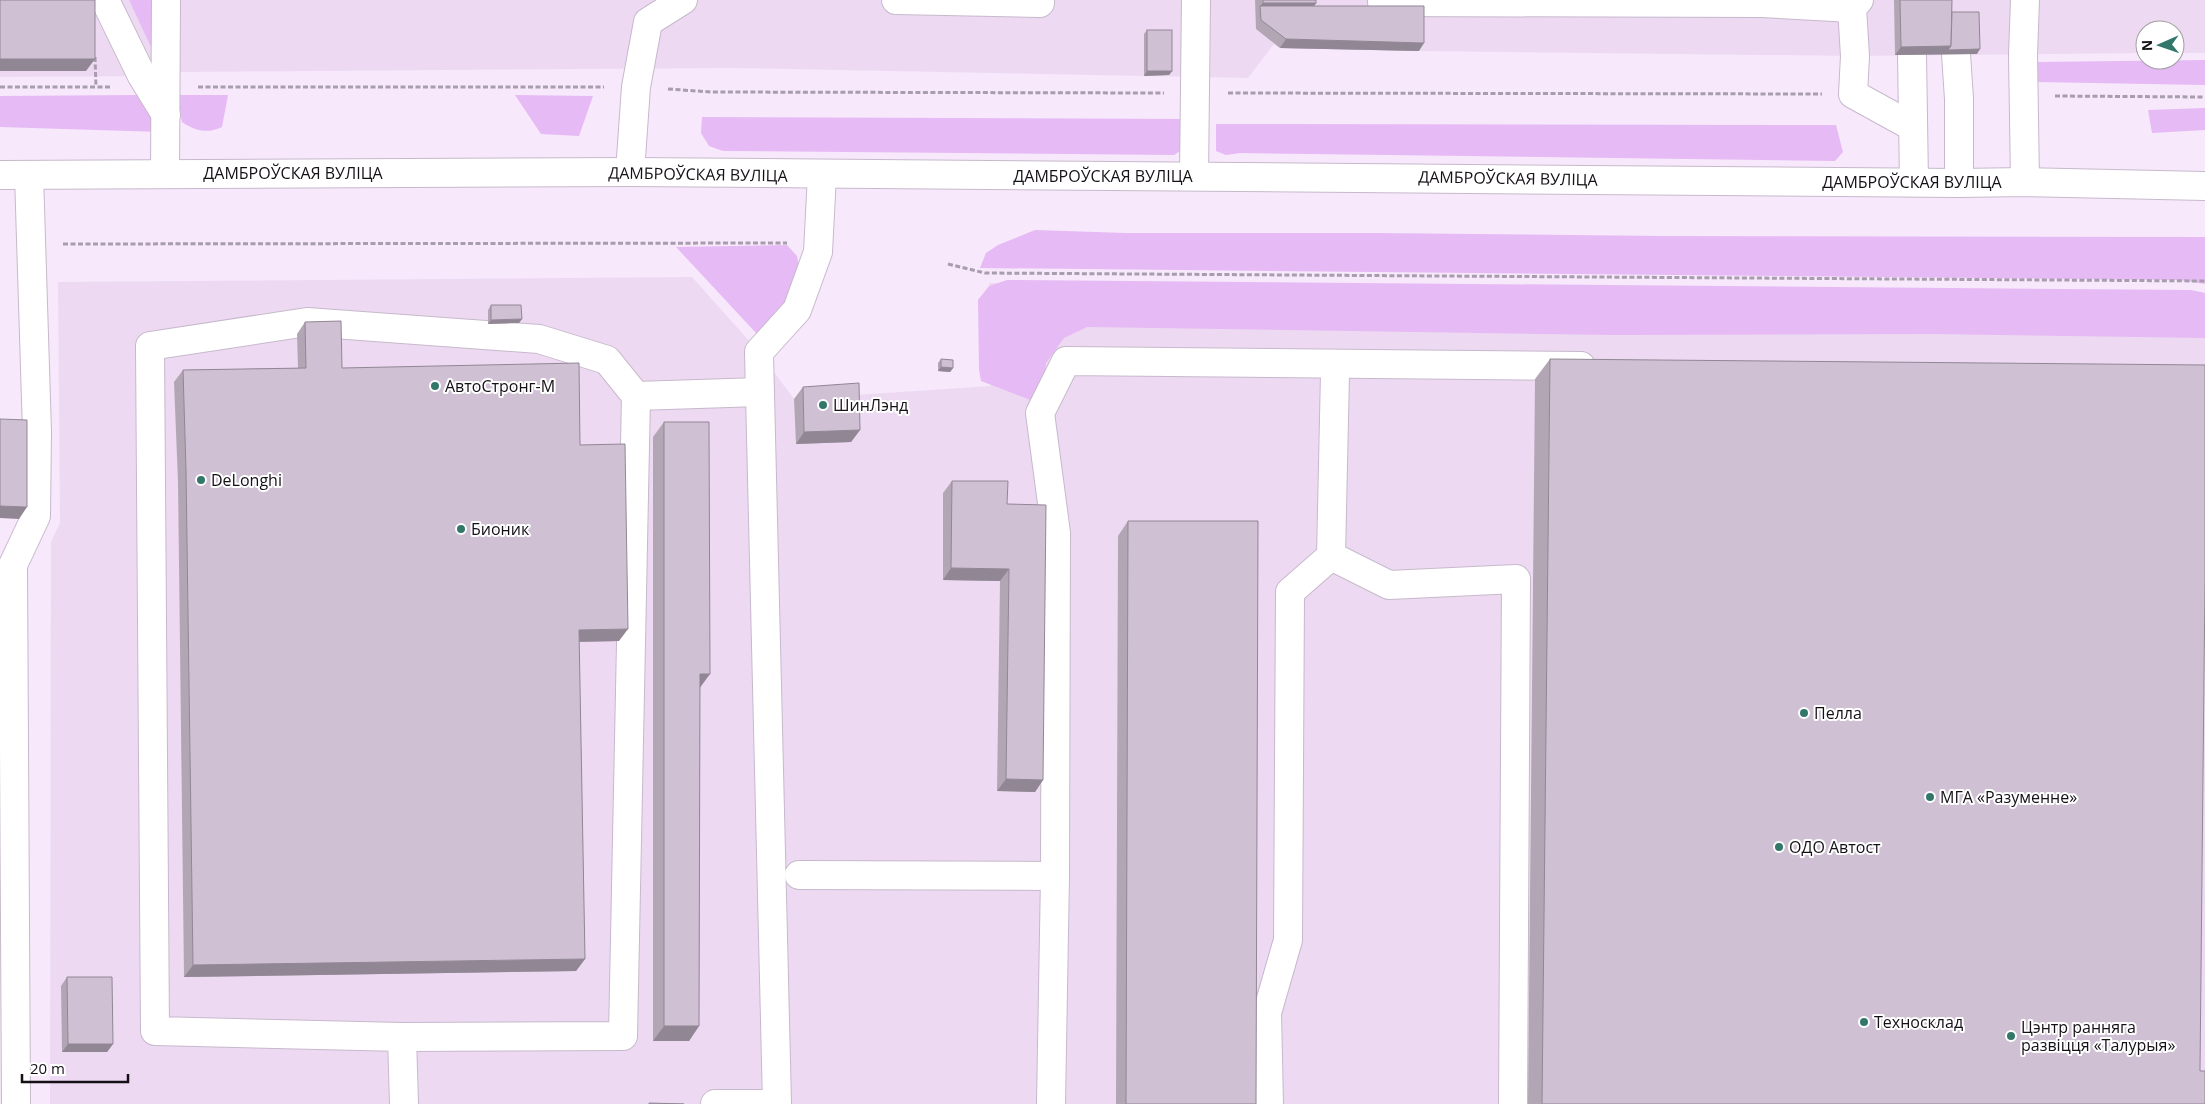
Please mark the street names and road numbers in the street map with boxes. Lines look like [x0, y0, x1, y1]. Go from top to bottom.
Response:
street label: ДАМБРОЎСКАЯ ВУЛІЦА [608, 161, 789, 187]
street label: ДАМБРОЎСКАЯ ВУЛІЦА [203, 162, 384, 184]
street label: ДАМБРОЎСКАЯ ВУЛІЦА [1013, 165, 1194, 187]
street label: ДАМБРОЎСКАЯ ВУЛІЦА [1418, 165, 1599, 191]
street label: ДАМБРОЎСКАЯ ВУЛІЦА [1822, 171, 2003, 193]

